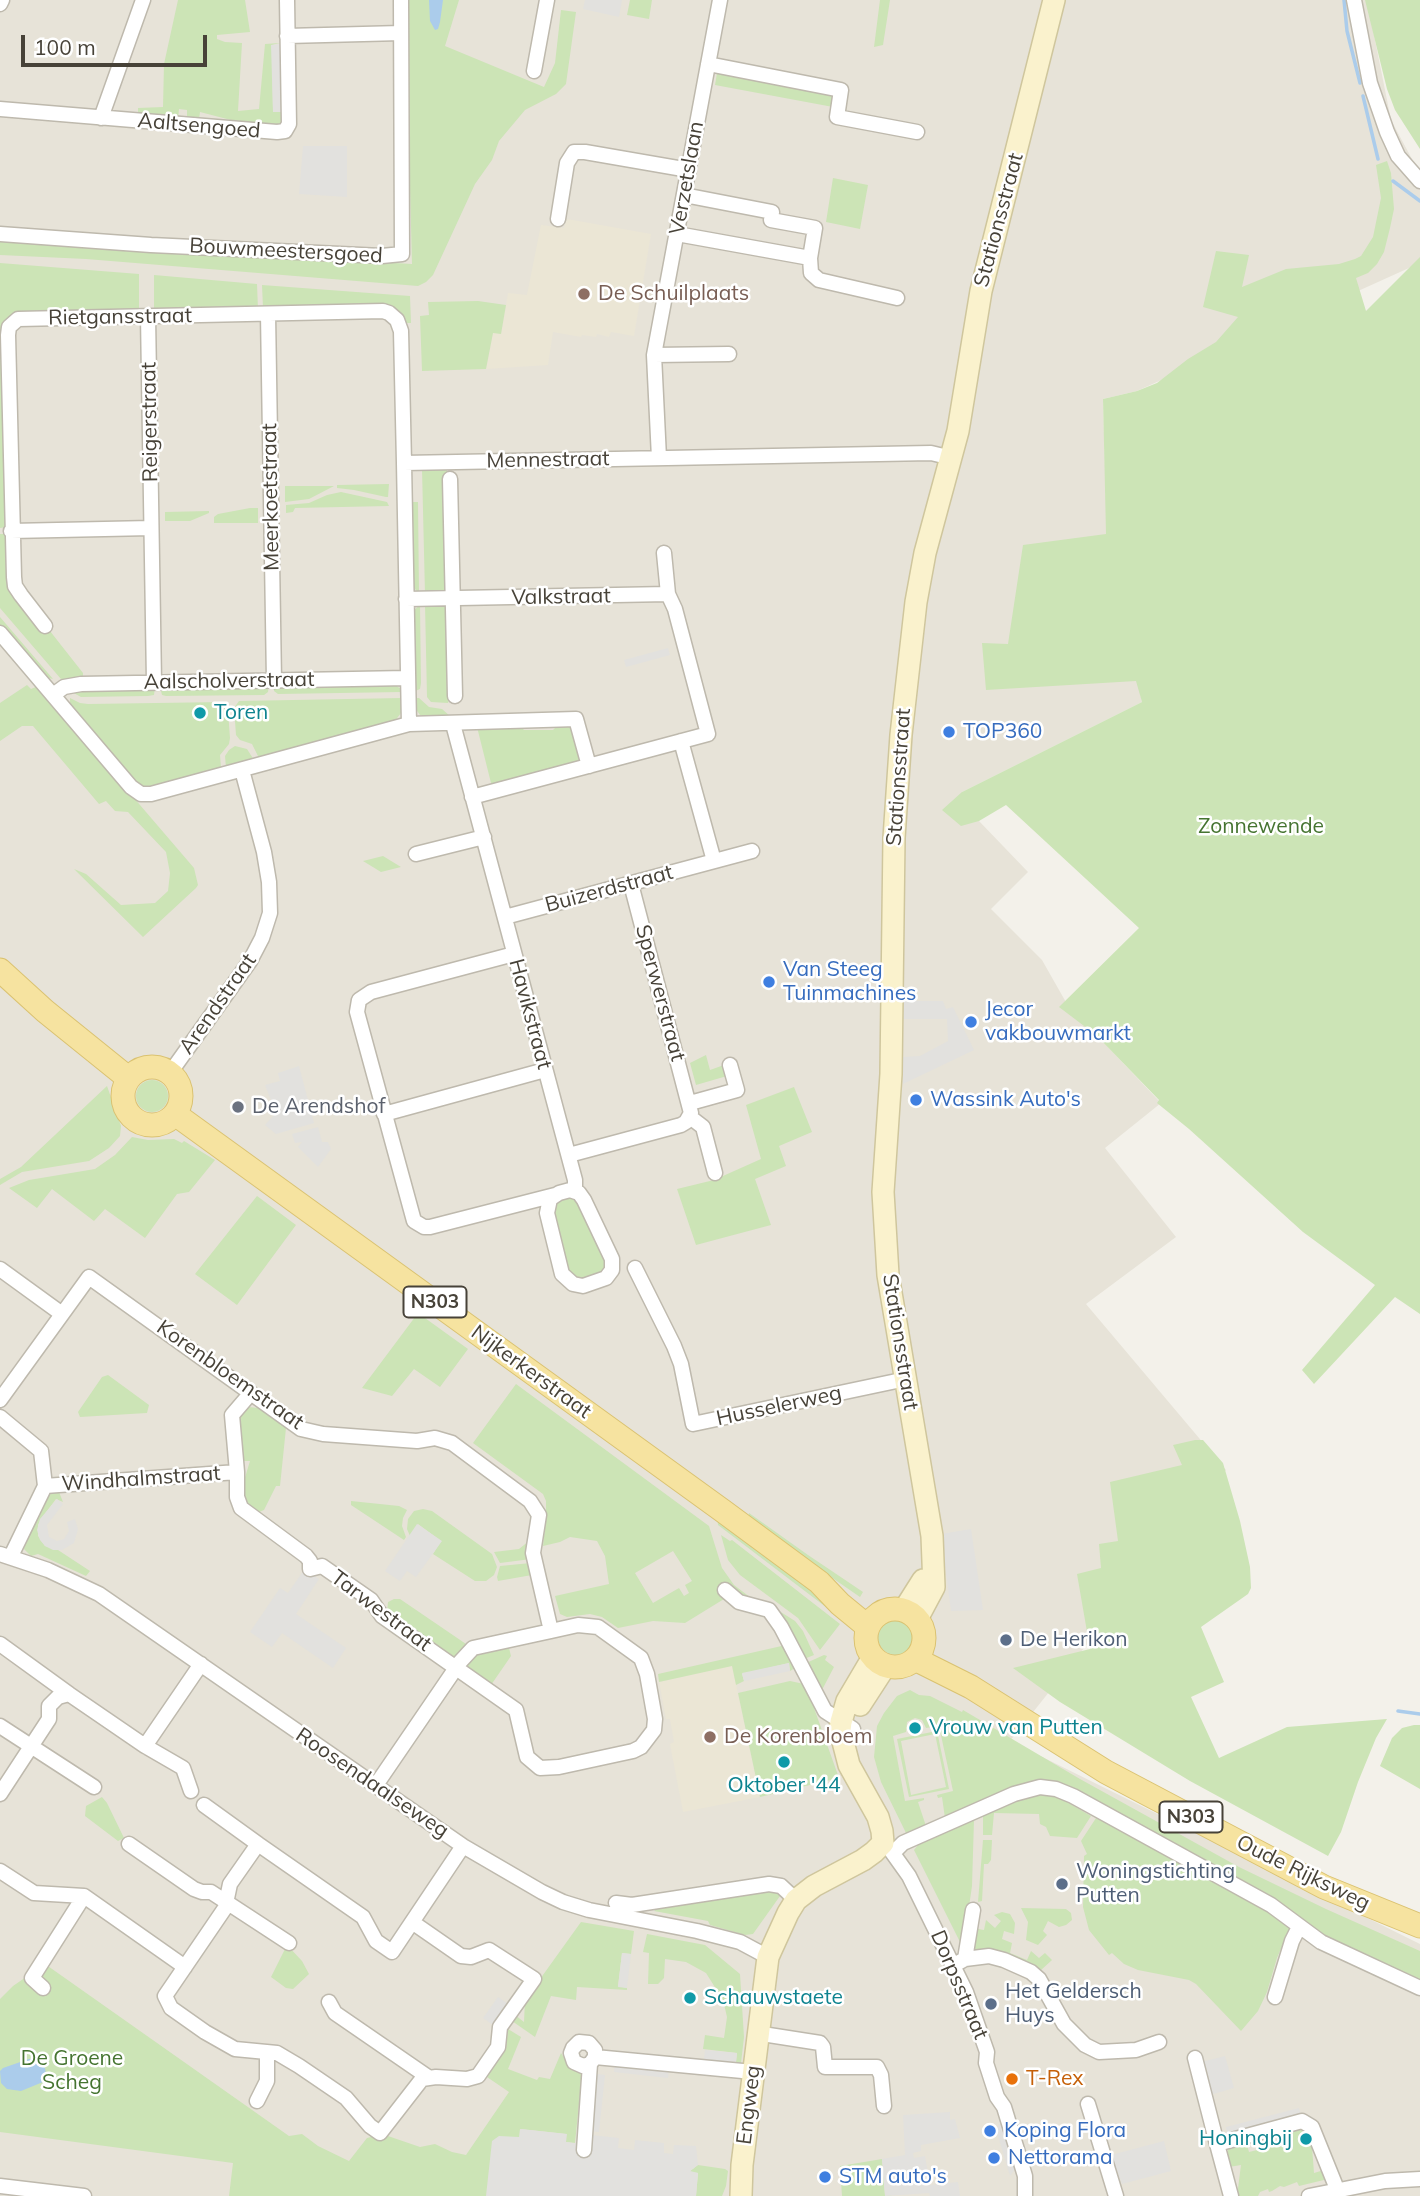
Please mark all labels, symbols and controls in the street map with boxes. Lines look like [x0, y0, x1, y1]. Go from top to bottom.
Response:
scale bar [24, 21, 210, 65]
text: 100 m [34, 34, 96, 60]
street label: Aaltsengoed [137, 108, 261, 144]
street label: Verzetslaan [665, 119, 709, 237]
street label: Stationsstraat [969, 150, 1029, 290]
street label: Bouwmeestersgoed [189, 233, 383, 269]
place label: De Schuilplaats [598, 281, 749, 307]
marker: De Schuilplaats [576, 286, 592, 302]
street label: Rietgansstraat [48, 303, 192, 331]
street label: Reigerstraat [136, 362, 164, 482]
street label: Meerkoetstraat [257, 423, 285, 571]
street label: Mennestraat [486, 446, 610, 474]
street label: Valkstraat [511, 584, 611, 610]
street label: Aalscholverstraat [143, 667, 315, 695]
place label: Toren [214, 700, 268, 726]
marker: Toren [192, 705, 208, 721]
street label: Stationsstraat [882, 707, 916, 847]
place label: TOP360 [963, 719, 1042, 745]
marker: TOP360 [941, 724, 957, 740]
park label: Zonnewende [1198, 814, 1324, 840]
street label: Buizerdstraat [542, 860, 676, 918]
street label: Sperwerstraat [630, 922, 690, 1064]
street label: Arendstraat [174, 949, 262, 1059]
street label: Havikstraat [503, 956, 557, 1072]
place label: Van Steeg Tuinmachines [783, 957, 916, 1007]
marker: Van Steeg Tuinmachines [761, 974, 777, 990]
place label: Jecor vakbouwmarkt [985, 997, 1131, 1047]
marker: Jecor vakbouwmarkt [963, 1014, 979, 1030]
place label: Wassink Auto's [930, 1087, 1081, 1113]
marker: Wassink Auto's [908, 1092, 924, 1108]
place label: De Arendshof [252, 1094, 386, 1120]
marker: De Arendshof [230, 1099, 246, 1115]
street label: Stationsstraat [877, 1272, 923, 1412]
road number: N303 [404, 1286, 466, 1318]
street label: Korenbloemstraat [152, 1315, 308, 1435]
street label: Nijkerkerstraat [466, 1320, 596, 1424]
street label: Husselerweg [714, 1380, 844, 1432]
street label: Windhalmstraat [61, 1461, 221, 1497]
street label: Tarwestraat [326, 1565, 436, 1657]
place label: De Herikon [1020, 1627, 1128, 1653]
marker: De Herikon [998, 1632, 1014, 1648]
place label: Vrouw van Putten [929, 1715, 1103, 1741]
marker: Vrouw van Putten [907, 1720, 923, 1736]
street label: Roosendaalseweg [291, 1722, 453, 1844]
place label: De Korenbloem [724, 1724, 872, 1750]
marker: De Korenbloem [702, 1729, 718, 1745]
marker: Oktober '44 [776, 1754, 792, 1770]
place label: Oktober '44 [728, 1773, 840, 1799]
road number: N303 [1160, 1801, 1222, 1832]
street label: Oude Rijksweg [1232, 1830, 1374, 1916]
place label: Woningstichting Putten [1076, 1859, 1235, 1909]
marker: Woningstichting Putten [1054, 1876, 1070, 1892]
street label: Dorpsstraat [925, 1927, 993, 2043]
place label: Het Geldersch Huys [1005, 1979, 1142, 2029]
place label: Schauwstaete [704, 1985, 843, 2011]
marker: Schauwstaete [682, 1990, 698, 2006]
marker: Het Geldersch Huys [983, 1996, 999, 2012]
park label: De Groene Scheg [21, 2046, 123, 2096]
street label: Engweg [732, 2064, 766, 2146]
place label: T-Rex [1026, 2066, 1084, 2092]
marker: T-Rex [1004, 2071, 1020, 2087]
place label: Koping Flora [1004, 2118, 1126, 2144]
marker: Koping Flora [982, 2123, 998, 2139]
place label: Honingbij [1199, 2126, 1292, 2152]
marker: Honingbij [1298, 2131, 1314, 2147]
place label: Nettorama [1008, 2145, 1113, 2171]
marker: Nettorama [986, 2150, 1002, 2166]
place label: STM auto's [839, 2164, 947, 2190]
marker: STM auto's [817, 2169, 833, 2185]

